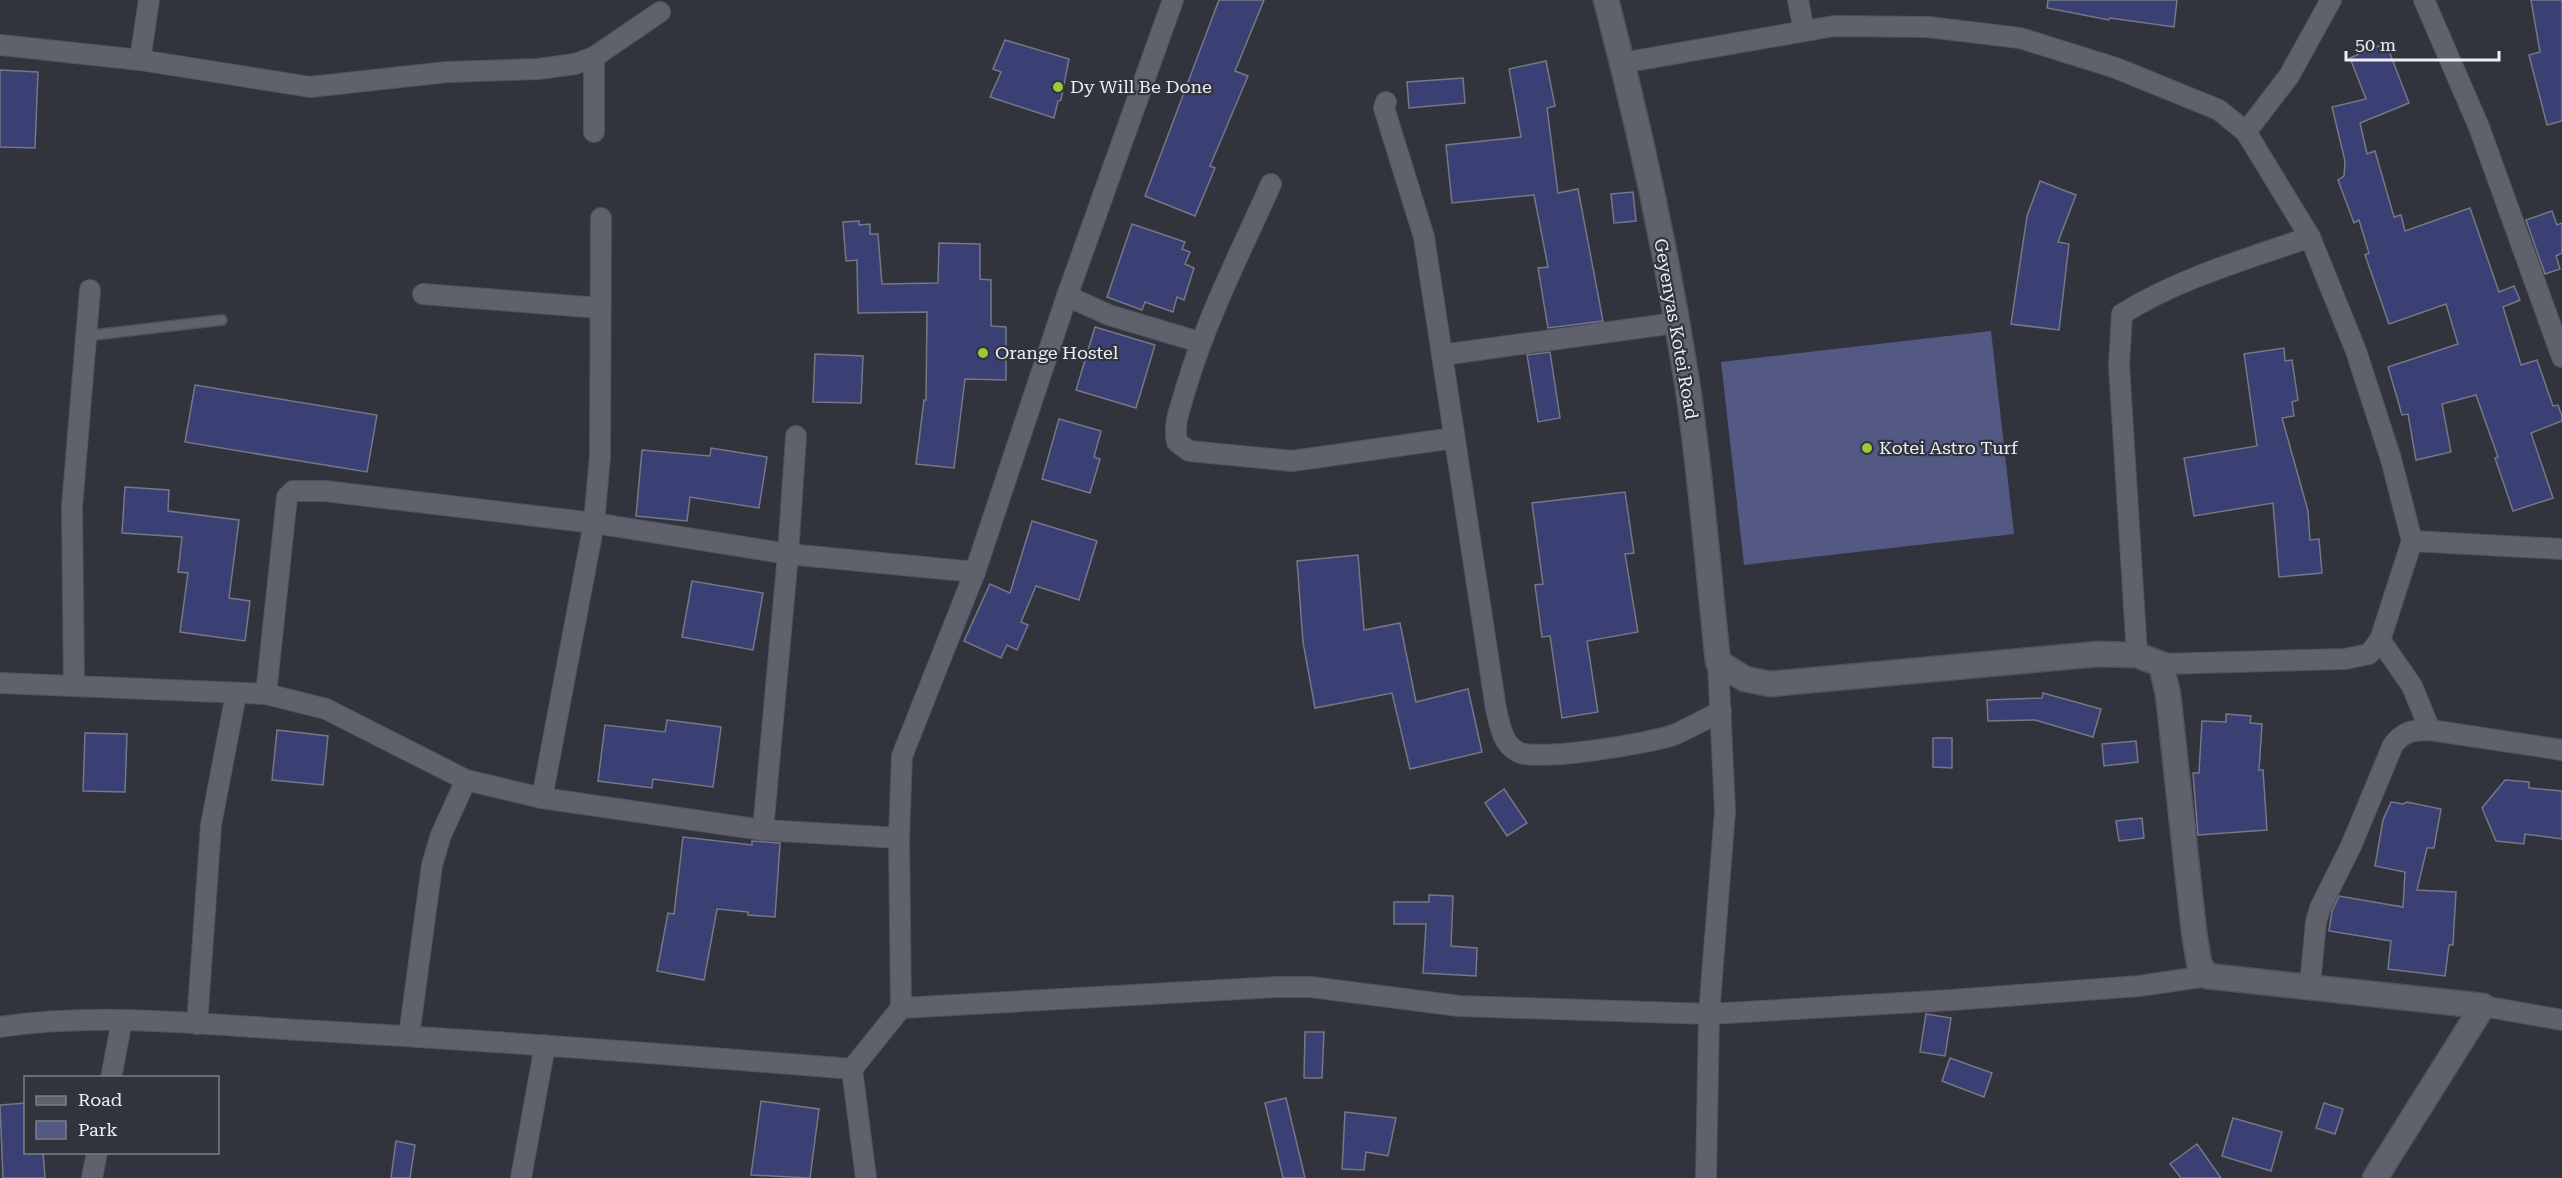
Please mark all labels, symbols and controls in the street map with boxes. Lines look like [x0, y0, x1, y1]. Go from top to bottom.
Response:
scale bar [2346, 24, 2499, 62]
text: 50 m [2355, 34, 2396, 55]
place label: Dy Will Be Done [1070, 76, 1212, 97]
marker: Dy Will Be Done [1051, 80, 1065, 94]
street label: Geyenyas Kotei Road [1650, 237, 1703, 422]
place label: Orange Hostel [995, 342, 1119, 363]
marker: Orange Hostel [976, 346, 990, 360]
place label: Kotei Astro Turf [1879, 437, 2019, 458]
marker: Kotei Astro Turf [1860, 441, 1874, 455]
legend [24, 1076, 219, 1154]
text: Road [78, 1089, 123, 1110]
text: Park [78, 1119, 118, 1140]

